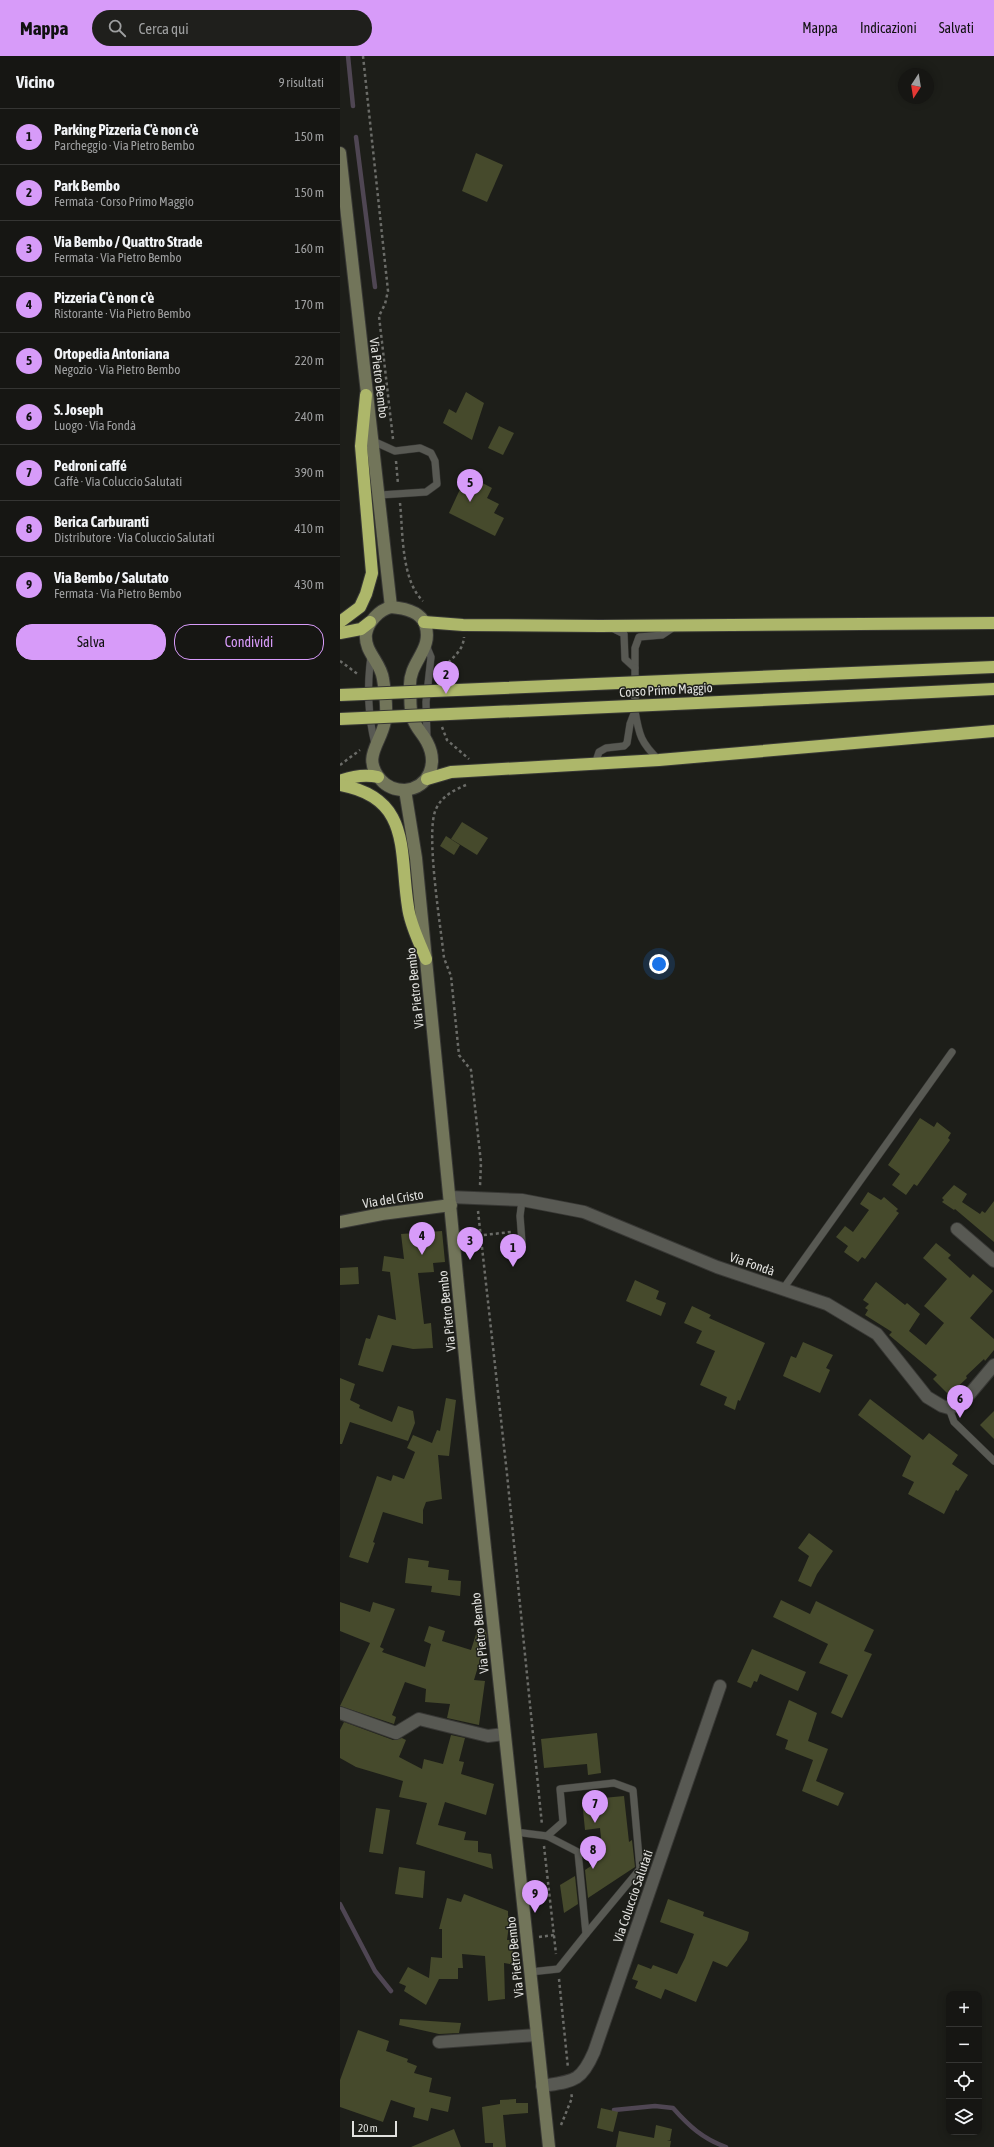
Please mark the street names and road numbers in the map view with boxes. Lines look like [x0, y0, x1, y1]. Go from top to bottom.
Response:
street label: Via Pietro Bembo [367, 337, 391, 419]
street label: Corso Primo Maggio [619, 680, 713, 700]
street label: Via Pietro Bembo [403, 947, 427, 1029]
street label: Via del Cristo [361, 1187, 425, 1211]
street label: Via Fondà [727, 1249, 777, 1279]
street label: Via Pietro Bembo [435, 1270, 459, 1352]
street label: Via Pietro Bembo [468, 1592, 492, 1674]
street label: Via Coluccio Salutati [610, 1848, 656, 1944]
street label: Via Pietro Bembo [503, 1916, 527, 1998]

